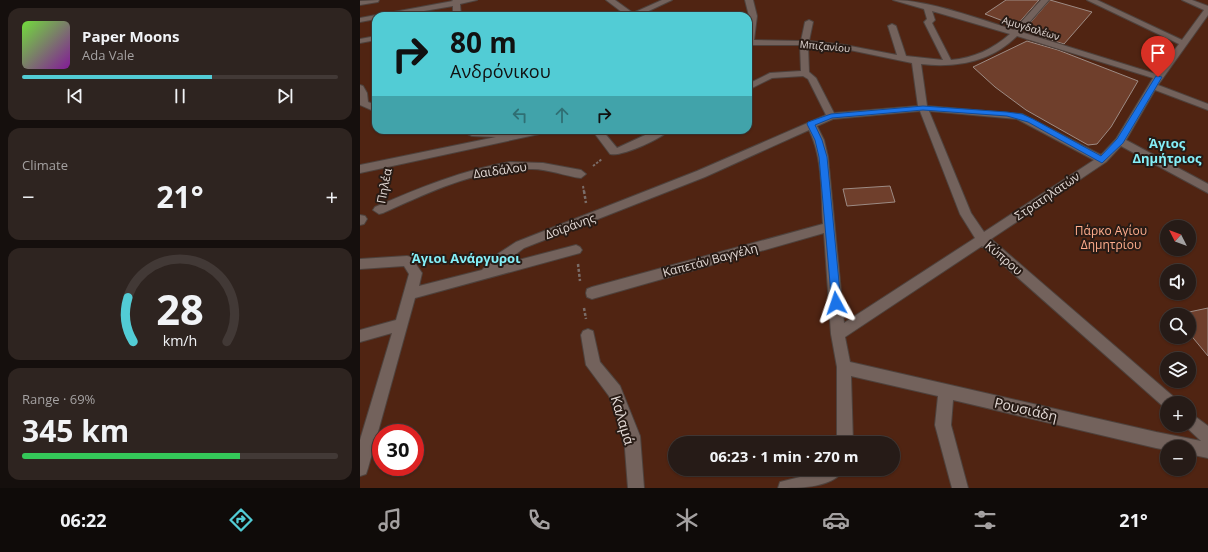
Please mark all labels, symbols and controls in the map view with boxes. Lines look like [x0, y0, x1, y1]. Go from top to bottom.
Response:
street label: Αμυγδαλέων [1001, 13, 1061, 43]
text: 80 m [450, 23, 517, 61]
text: Paper Moons [82, 26, 180, 46]
icon: right [384, 28, 436, 80]
pin [1141, 36, 1175, 77]
street label: Μπιζανίου [799, 37, 851, 55]
icon: arrive [1147, 42, 1169, 64]
text: Ada Vale [82, 46, 134, 64]
text: Ανδρόνικου [450, 59, 551, 83]
icon: previous [64, 85, 86, 107]
icon: pause [169, 85, 191, 107]
icon: next [274, 85, 296, 107]
icon: left [509, 104, 531, 126]
icon: ahead [551, 104, 573, 126]
icon: right [593, 104, 615, 126]
district label: Άγιος Δημήτριος [1132, 134, 1202, 167]
text: Climate [22, 156, 68, 174]
street label: Δαιδάλου [472, 158, 528, 182]
street label: Πηλέα [372, 166, 396, 205]
street label: Στρατηλατών [1011, 168, 1083, 224]
text: 21° [156, 176, 204, 217]
text: − [22, 181, 35, 211]
text: + [325, 181, 338, 211]
street label: Δοϊράνης [542, 209, 598, 243]
north arrow [1160, 220, 1196, 256]
map controls [1160, 220, 1196, 476]
park label: Πάρκο Αγίου Δημητρίου [1075, 222, 1147, 253]
street label: Κύπρου [982, 237, 1026, 279]
street label: Καπετάν Βαγγέλη [661, 239, 759, 281]
district label: Άγιοι Ανάργυροι [412, 249, 521, 267]
button: sound [1160, 264, 1196, 300]
text: 28 [156, 281, 204, 337]
position arrow [815, 282, 857, 324]
button: search [1160, 308, 1196, 344]
text: km/h [163, 331, 197, 350]
button: layers [1160, 352, 1196, 388]
text: Range · 69% [22, 390, 95, 408]
street label: Καλαμά [607, 393, 640, 447]
street label: Ρουσιάδη [993, 393, 1059, 425]
button: + [1160, 396, 1196, 432]
text: 345 km [22, 410, 129, 451]
speed limit sign: 30 [372, 424, 424, 476]
button: − [1160, 440, 1196, 476]
text: 06:23 · 1 min · 270 m [710, 446, 858, 466]
icon: directions [227, 506, 255, 534]
icon: music [376, 506, 404, 534]
icon: phone [525, 506, 553, 534]
icon: climate [673, 506, 701, 534]
icon: car [822, 506, 850, 534]
icon: filters [971, 506, 999, 534]
text: 06:22 [60, 508, 107, 532]
text: 21° [1119, 508, 1148, 532]

